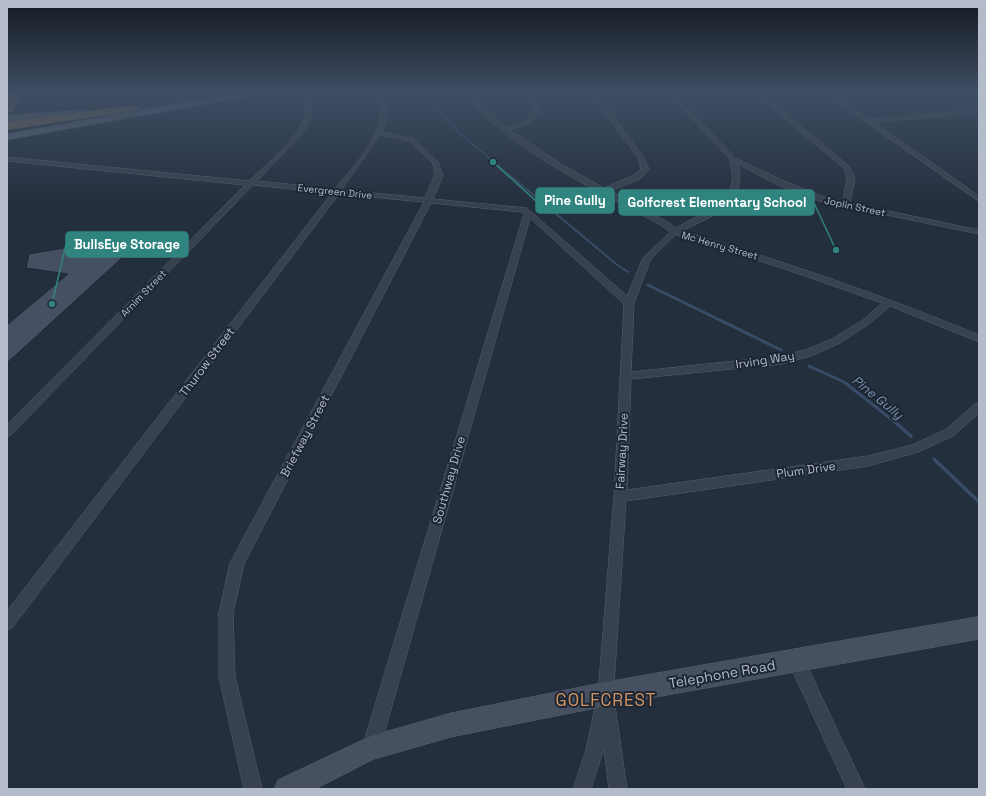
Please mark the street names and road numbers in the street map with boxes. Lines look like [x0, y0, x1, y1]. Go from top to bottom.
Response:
street label: Evergreen Drive [297, 181, 373, 202]
street label: Joplin Street [823, 194, 887, 219]
street label: Mc Henry Street [680, 228, 760, 263]
street label: Arnim Street [118, 267, 169, 320]
street label: Thurow Street [176, 324, 238, 400]
street label: Irving Way [734, 347, 796, 373]
street label: Briefway Street [277, 392, 333, 480]
street label: Fairway Drive [612, 413, 632, 489]
street label: Southway Drive [429, 434, 469, 526]
street label: Plum Drive [775, 458, 837, 482]
street label: Telephone Road [667, 656, 777, 692]

